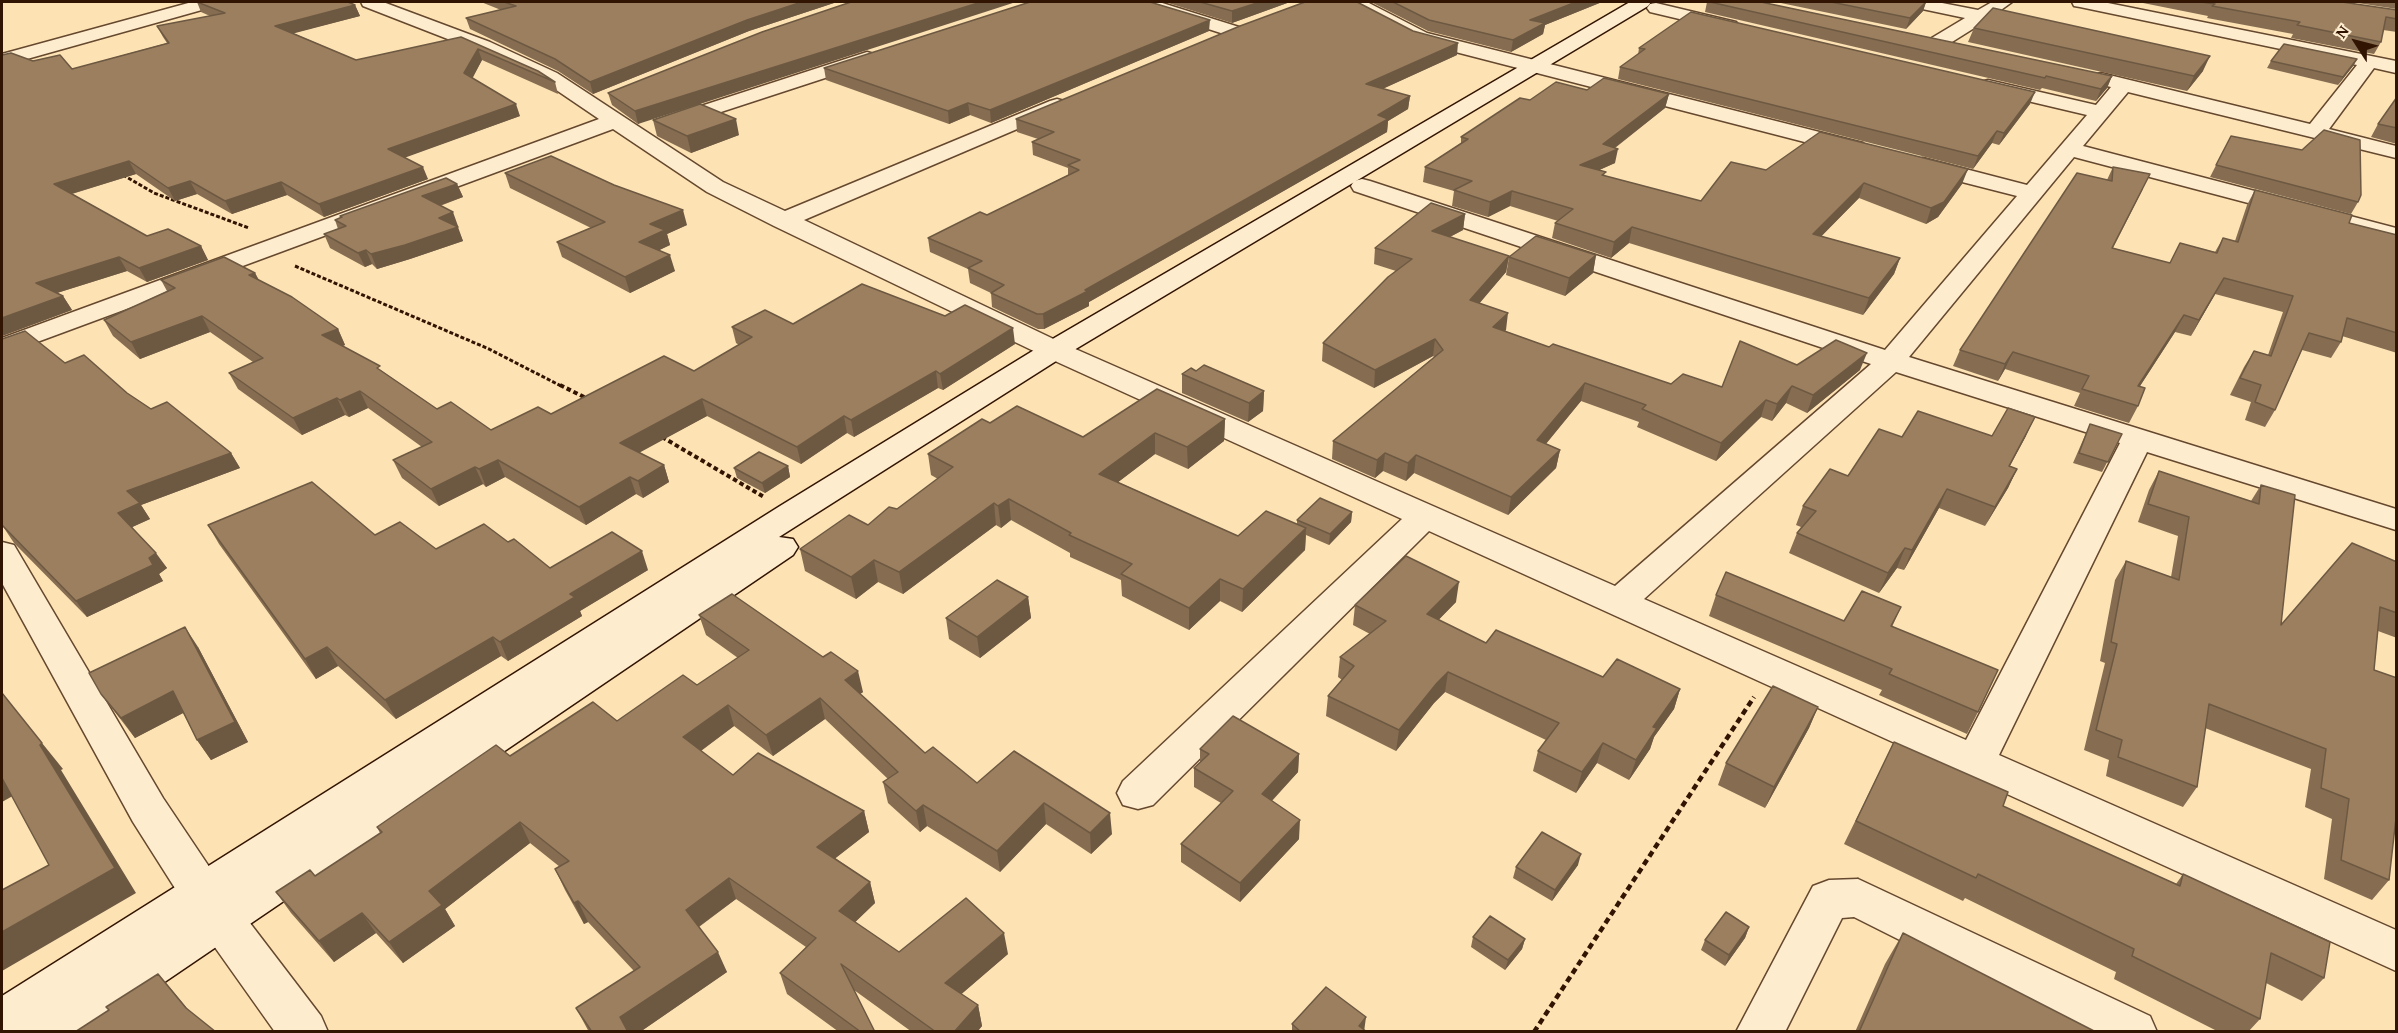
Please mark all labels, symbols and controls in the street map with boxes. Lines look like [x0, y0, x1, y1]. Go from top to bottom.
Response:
north arrow [2326, 12, 2386, 72]
text: N [2329, 20, 2354, 43]

